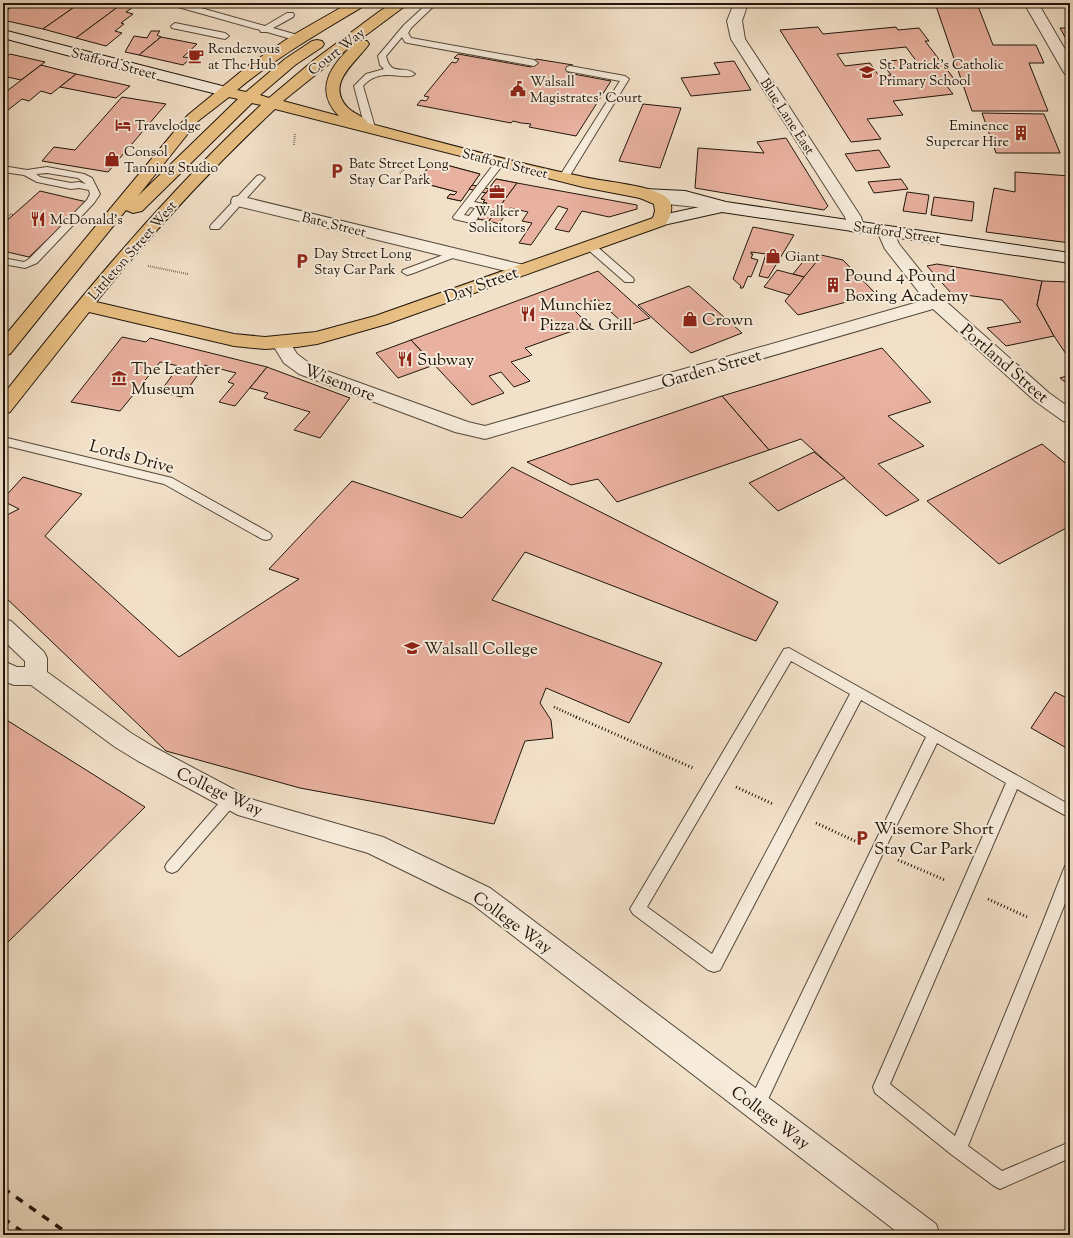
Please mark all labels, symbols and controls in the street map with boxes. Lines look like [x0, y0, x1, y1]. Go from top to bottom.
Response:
street label: Court Way [304, 24, 370, 81]
place label: Rendezvous at The Hub [208, 40, 280, 76]
street label: Stafford Street [69, 44, 159, 86]
cafe icon: Rendezvous at The Hub [187, 47, 205, 65]
place label: St. Patrick's Catholic Primary School [879, 56, 1004, 92]
school or university icon: St. Patrick's Catholic Primary School [858, 63, 876, 81]
place label: Walsall Magistrates' Court [530, 73, 642, 109]
street label: Blue Lane East [754, 75, 819, 160]
public building icon: Walsall Magistrates' Court [509, 80, 527, 98]
hotel icon: Travelodge [114, 116, 132, 134]
place label: Travelodge [135, 117, 201, 137]
place label: Eminence Supercar Hire [925, 117, 1009, 153]
building icon: Eminence Supercar Hire [1012, 124, 1030, 142]
place label: Consol Tanning Studio [124, 143, 219, 179]
street label: Stafford Street [460, 145, 550, 185]
shop icon: Consol Tanning Studio [103, 150, 121, 168]
place label: Bate Street Long Stay Car Park [349, 155, 449, 191]
parking icon: Bate Street Long Stay Car Park [328, 162, 346, 180]
office icon: Walker Solicitors [488, 183, 506, 201]
street label: Littleton Street West [85, 197, 183, 305]
place label: Walker Solicitors [468, 203, 526, 239]
street label: Bate Street [299, 208, 368, 244]
restaurant icon: McDonald's [29, 210, 47, 228]
place label: McDonald's [50, 211, 123, 231]
street label: Stafford Street [852, 218, 942, 250]
place label: Day Street Long Stay Car Park [314, 245, 412, 281]
shop icon: Giant [764, 247, 782, 265]
place label: Giant [785, 248, 820, 268]
parking icon: Day Street Long Stay Car Park [293, 252, 311, 270]
street label: Day Street [441, 261, 522, 310]
place label: Pound 4 Pound Boxing Academy [845, 265, 969, 309]
building icon: Pound 4 Pound Boxing Academy [824, 276, 842, 294]
place label: Munchiez Pizza & Grill [540, 294, 633, 338]
restaurant icon: Munchiez Pizza & Grill [519, 305, 537, 323]
place label: Crown [702, 309, 753, 333]
shop icon: Crown [681, 310, 699, 328]
street label: Portland Street [954, 319, 1053, 410]
street label: Garden Street [659, 344, 764, 396]
place label: Subway [417, 349, 475, 373]
restaurant icon: Subway [396, 350, 414, 368]
place label: The Leather Museum [131, 358, 221, 402]
street label: Wisemore [300, 359, 379, 408]
museum icon: The Leather Museum [110, 369, 128, 387]
street label: Lords Drive [86, 435, 177, 481]
place label: Walsall College [424, 638, 538, 662]
school or university icon: Walsall College [403, 639, 421, 657]
street label: College Way [172, 762, 267, 824]
place label: Wisemore Short Stay Car Park [874, 818, 994, 862]
parking icon: Wisemore Short Stay Car Park [853, 829, 871, 847]
street label: College Way [467, 886, 557, 961]
street label: College Way [725, 1081, 815, 1157]

